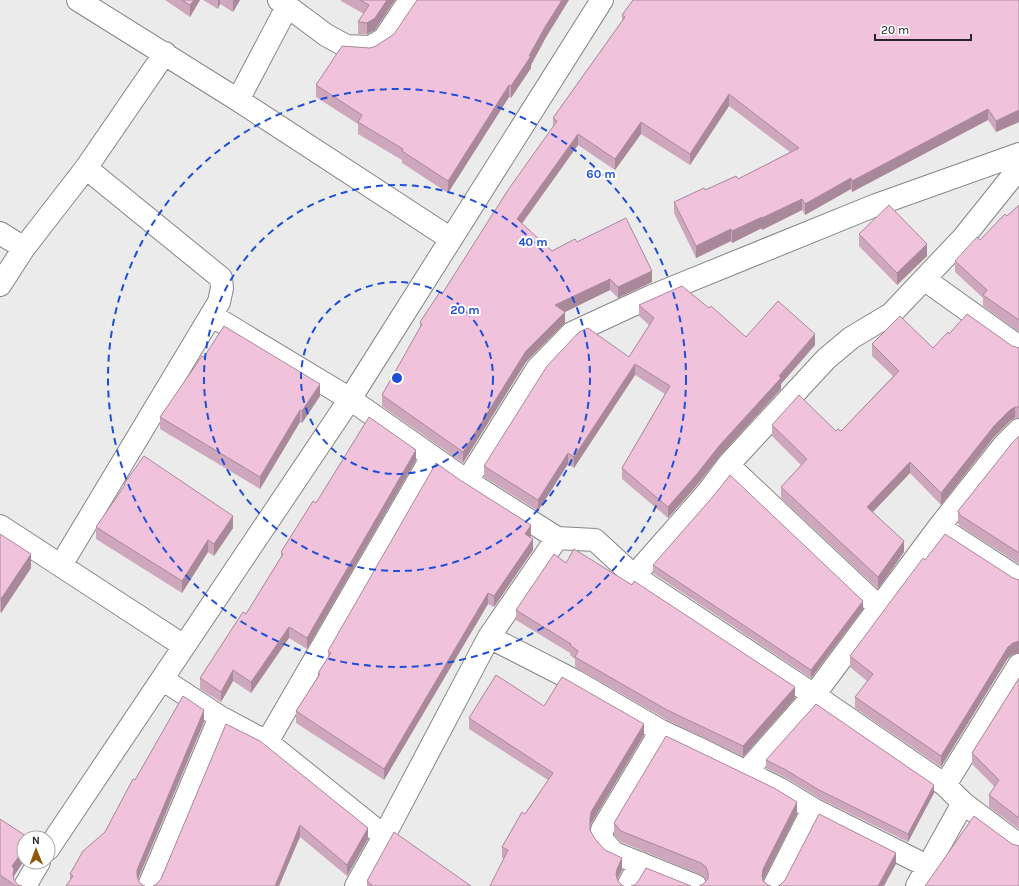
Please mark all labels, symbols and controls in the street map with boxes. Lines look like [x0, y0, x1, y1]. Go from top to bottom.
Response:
scale bar [875, 16, 971, 42]
text: 20 m [881, 23, 909, 37]
text: 60 m [586, 167, 616, 181]
text: 40 m [518, 235, 548, 249]
text: 20 m [450, 303, 480, 317]
centre of rings [390, 371, 404, 385]
north arrow [16, 830, 56, 870]
text: N [32, 834, 40, 847]

